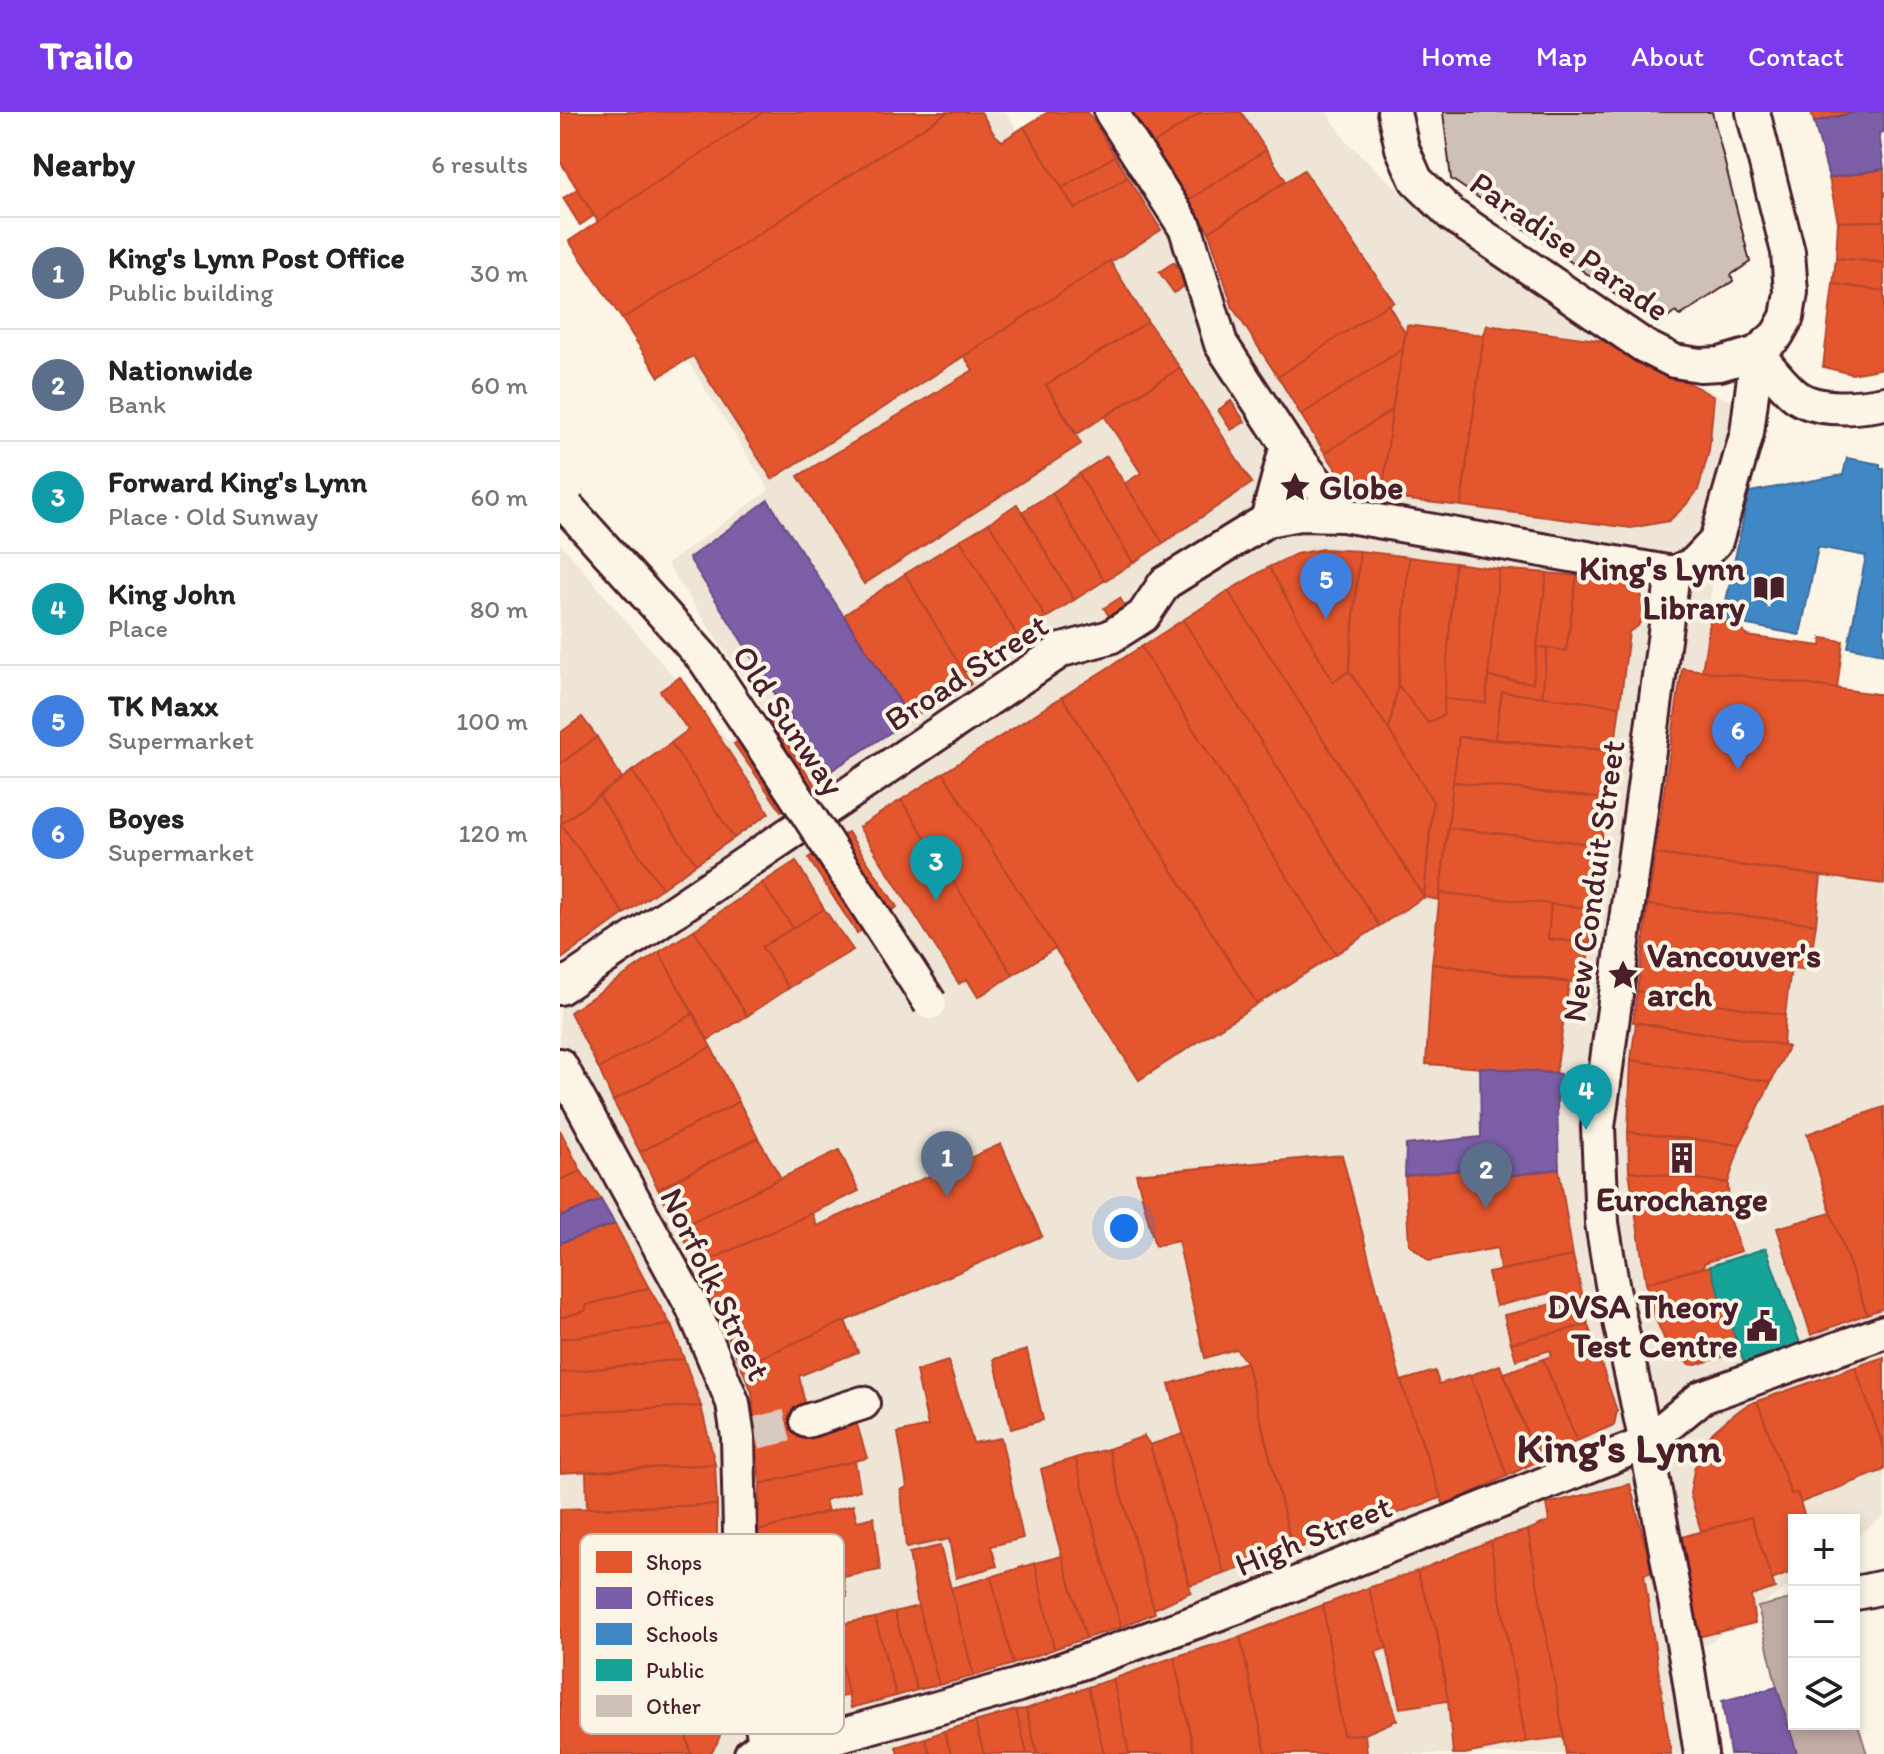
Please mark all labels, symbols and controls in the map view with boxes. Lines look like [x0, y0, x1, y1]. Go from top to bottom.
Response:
text: Trailo [40, 33, 133, 79]
text: Home [1421, 39, 1492, 73]
text: Map [1536, 39, 1587, 73]
text: About [1631, 39, 1704, 73]
text: Contact [1748, 39, 1844, 73]
text: Nearby [32, 144, 135, 185]
text: 6 results [431, 148, 528, 180]
street label: Paradise Parade [1462, 163, 1677, 330]
text: King's Lynn Post Office [108, 239, 405, 276]
text: 1 [52, 257, 64, 289]
text: 30 m [470, 257, 528, 289]
text: Public building [108, 276, 274, 308]
text: Nationwide [108, 351, 253, 388]
text: 2 [51, 369, 65, 401]
text: 60 m [471, 369, 528, 401]
text: Bank [108, 388, 166, 420]
text: Forward King's Lynn [108, 463, 367, 500]
place label: Globe [1319, 467, 1403, 508]
place icon: Globe [1278, 470, 1312, 504]
text: 3 [51, 481, 65, 513]
text: 60 m [471, 481, 528, 513]
text: Place · Old Sunway [108, 500, 318, 532]
place label: King's Lynn Library [1579, 548, 1746, 628]
pin: 5 [1300, 553, 1352, 619]
library icon: King's Lynn Library [1752, 571, 1786, 605]
text: King John [108, 575, 236, 612]
text: 4 [50, 593, 66, 625]
text: 80 m [470, 593, 528, 625]
street label: Broad Street [877, 604, 1056, 740]
text: Place [108, 612, 168, 644]
street label: Old Sunway [723, 637, 854, 804]
text: TK Maxx [108, 687, 218, 724]
pin: 6 [1712, 704, 1764, 770]
text: 5 [51, 705, 65, 737]
text: 100 m [456, 705, 528, 737]
text: Supermarket [108, 724, 254, 756]
street label: New Conduit Street [1553, 737, 1634, 1025]
text: Boyes [108, 799, 184, 836]
text: 6 [51, 817, 65, 849]
text: 120 m [459, 817, 528, 849]
pin: 3 [910, 835, 962, 901]
text: Supermarket [108, 836, 254, 868]
place label: Vancouver's arch [1647, 935, 1821, 1015]
place icon: Vancouver's arch [1606, 958, 1640, 992]
pin: 4 [1560, 1064, 1612, 1130]
pin: 1 [921, 1131, 973, 1197]
building icon: Eurochange [1665, 1141, 1699, 1175]
pin: 2 [1460, 1143, 1512, 1209]
place label: Eurochange [1596, 1179, 1768, 1220]
street label: Norfolk Street [651, 1181, 780, 1387]
your location [1104, 1208, 1144, 1248]
place label: DVSA Theory Test Centre [1547, 1286, 1739, 1366]
public building icon: DVSA Theory Test Centre [1745, 1309, 1779, 1343]
district label: King's Lynn [1516, 1422, 1722, 1473]
street label: High Street [1229, 1485, 1398, 1585]
map controls [1788, 1514, 1860, 1730]
button: + [1788, 1514, 1860, 1586]
legend [580, 1534, 844, 1734]
text: Shops [646, 1549, 702, 1576]
text: Offices [646, 1585, 714, 1612]
button: − [1788, 1586, 1860, 1658]
text: Schools [646, 1621, 718, 1648]
text: Public [646, 1657, 704, 1684]
button: layers [1788, 1658, 1860, 1730]
text: Other [646, 1693, 701, 1720]

